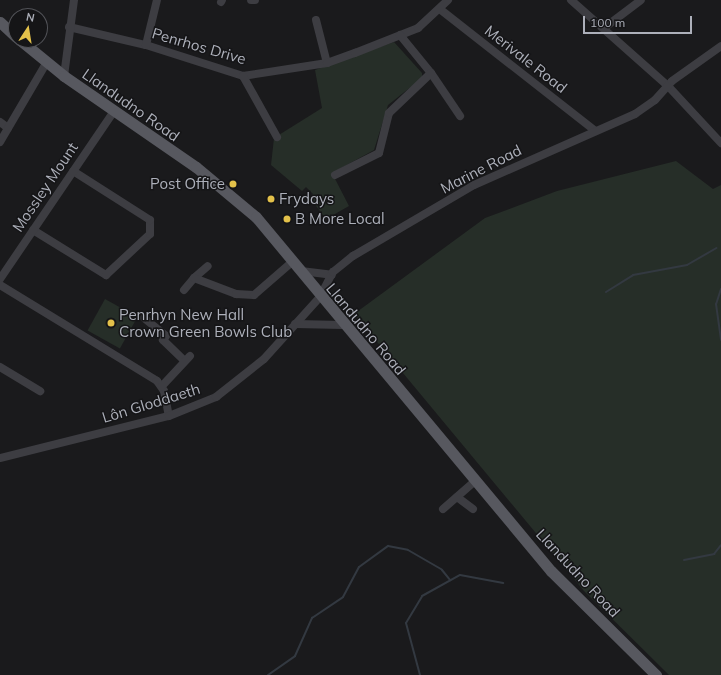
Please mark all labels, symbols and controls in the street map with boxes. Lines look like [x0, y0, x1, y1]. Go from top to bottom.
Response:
north arrow [8, 8, 48, 48]
scale bar [585, 8, 694, 34]
text: N [25, 10, 36, 25]
text: 100 m [590, 15, 625, 30]
street label: Merivale Road [481, 21, 571, 97]
street label: Penrhos Drive [150, 24, 248, 68]
street label: Llandudno Road [79, 65, 183, 145]
street label: Mossley Mount [8, 139, 82, 235]
street label: Marine Road [437, 141, 525, 197]
place label: Post Office [150, 175, 225, 193]
marker: Post Office [228, 179, 238, 189]
place label: Frydays [279, 190, 334, 208]
marker: Frydays [266, 194, 276, 204]
place label: B More Local [295, 210, 385, 228]
marker: B More Local [282, 214, 292, 224]
street label: Llandudno Road [322, 279, 410, 379]
place label: Penrhyn New Hall Crown Green Bowls Club [119, 305, 292, 340]
marker: Penrhyn New Hall Crown Green Bowls Club [106, 318, 116, 328]
street label: Lôn Gloddaeth [100, 380, 202, 426]
street label: Llandudno Road [532, 525, 624, 621]

